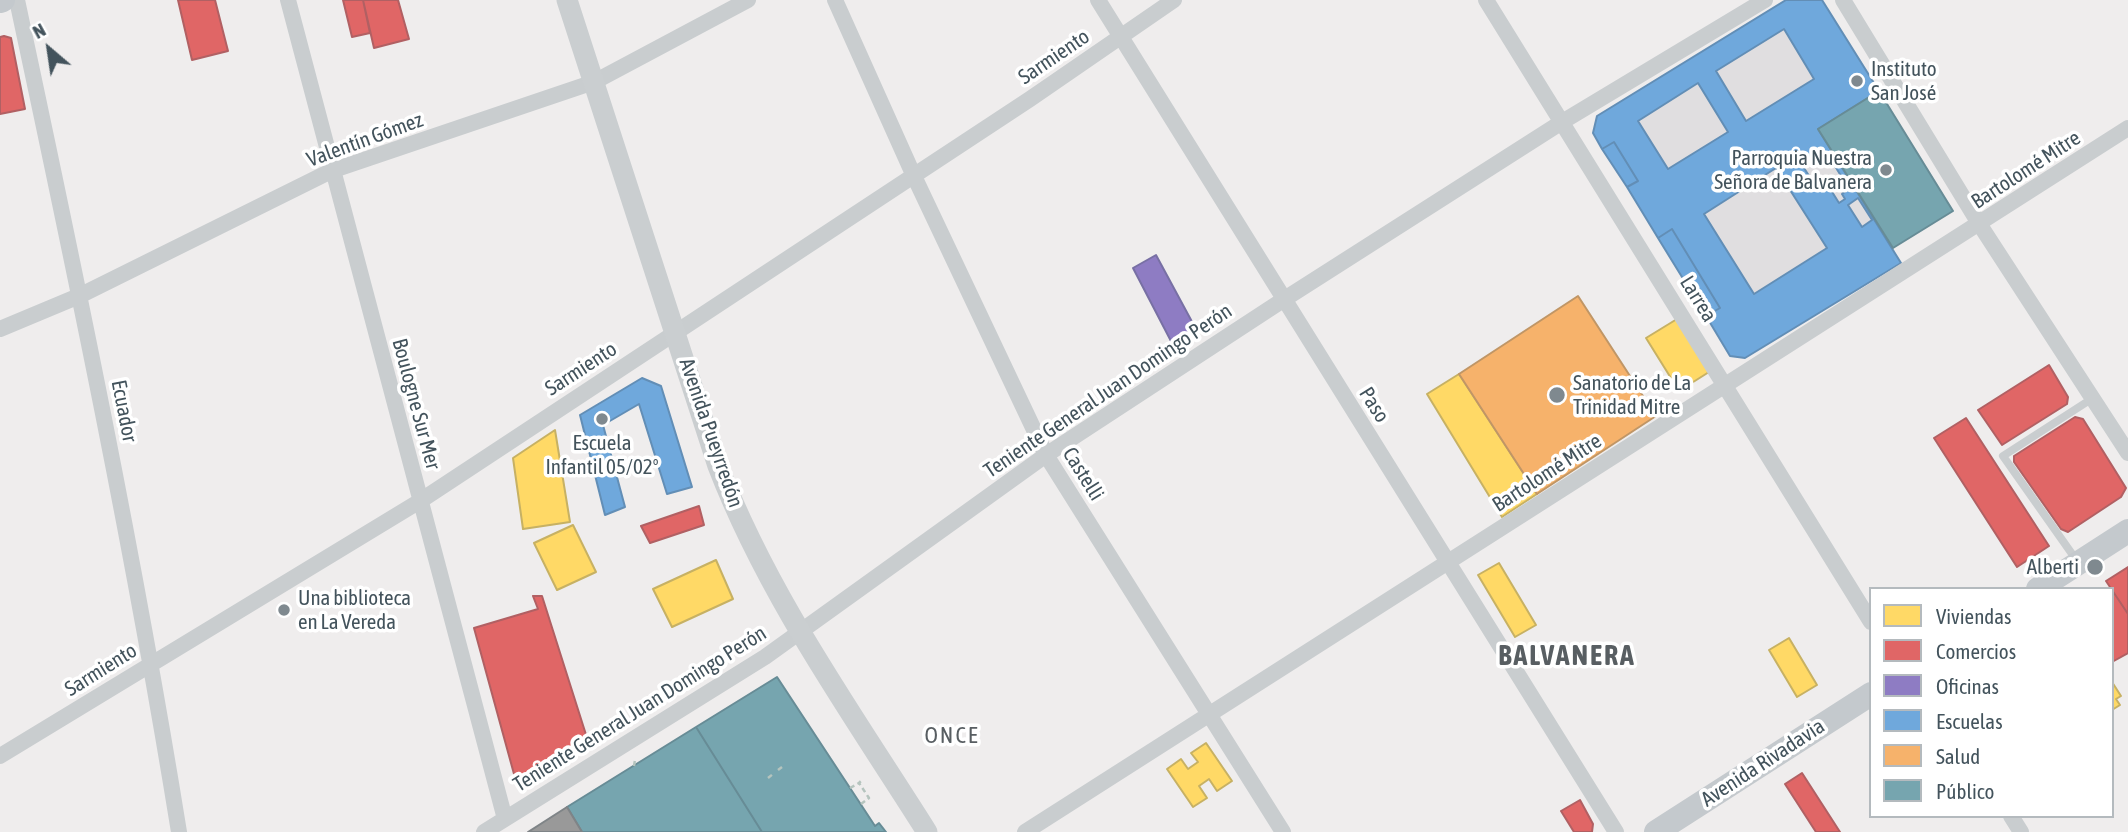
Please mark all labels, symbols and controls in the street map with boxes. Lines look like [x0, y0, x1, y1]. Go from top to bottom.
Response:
north arrow [14, 14, 84, 84]
text: N [29, 18, 49, 43]
street label: Sarmiento [1014, 24, 1094, 90]
place label: Instituto San José [1871, 56, 1937, 106]
marker: Instituto San José [1849, 73, 1865, 89]
street label: Valentín Gómez [304, 107, 426, 173]
street label: Bartolomé Mitre [1967, 125, 2085, 215]
place label: Parroquia Nuestra Señora de Balvanera [1714, 145, 1872, 195]
marker: Parroquia Nuestra Señora de Balvanera [1878, 162, 1894, 178]
street label: Larrea [1674, 271, 1722, 327]
street label: Teniente General Juan Domingo Perón [979, 298, 1237, 484]
street label: Boulogne Sur Mer [386, 336, 446, 472]
street label: Sarmiento [541, 337, 621, 401]
street label: Avenida Pueyrredón [674, 355, 748, 511]
place label: Sanatorio de La Trinidad Mitre [1573, 370, 1691, 420]
street label: Ecuador [106, 378, 142, 444]
street label: Paso [1354, 383, 1394, 427]
marker: Sanatorio de La Trinidad Mitre [1547, 385, 1567, 405]
marker: Escuela Infantil 05/02° [594, 411, 610, 427]
street label: Bartolomé Mitre [1488, 428, 1606, 518]
place label: Escuela Infantil 05/02° [546, 430, 658, 480]
street label: Castelli [1057, 443, 1109, 505]
place label: Alberti [2027, 554, 2079, 580]
marker: Alberti [2085, 557, 2105, 577]
place label: Una biblioteca en La Vereda [298, 585, 411, 635]
legend [1869, 587, 2114, 818]
marker: Una biblioteca en La Vereda [276, 602, 292, 618]
text: Viviendas [1936, 604, 2011, 628]
street label: Teniente General Juan Domingo Perón [509, 621, 771, 797]
street label: Sarmiento [60, 638, 142, 702]
district label: BALVANERA [1499, 639, 1635, 673]
text: Comercios [1936, 639, 2016, 663]
text: Oficinas [1936, 674, 1999, 698]
text: Escuelas [1936, 709, 2003, 733]
street label: Avenida Rivadavia [1696, 714, 1830, 812]
district label: ONCE [925, 722, 979, 750]
text: Salud [1936, 744, 1980, 768]
text: Público [1936, 779, 1994, 803]

